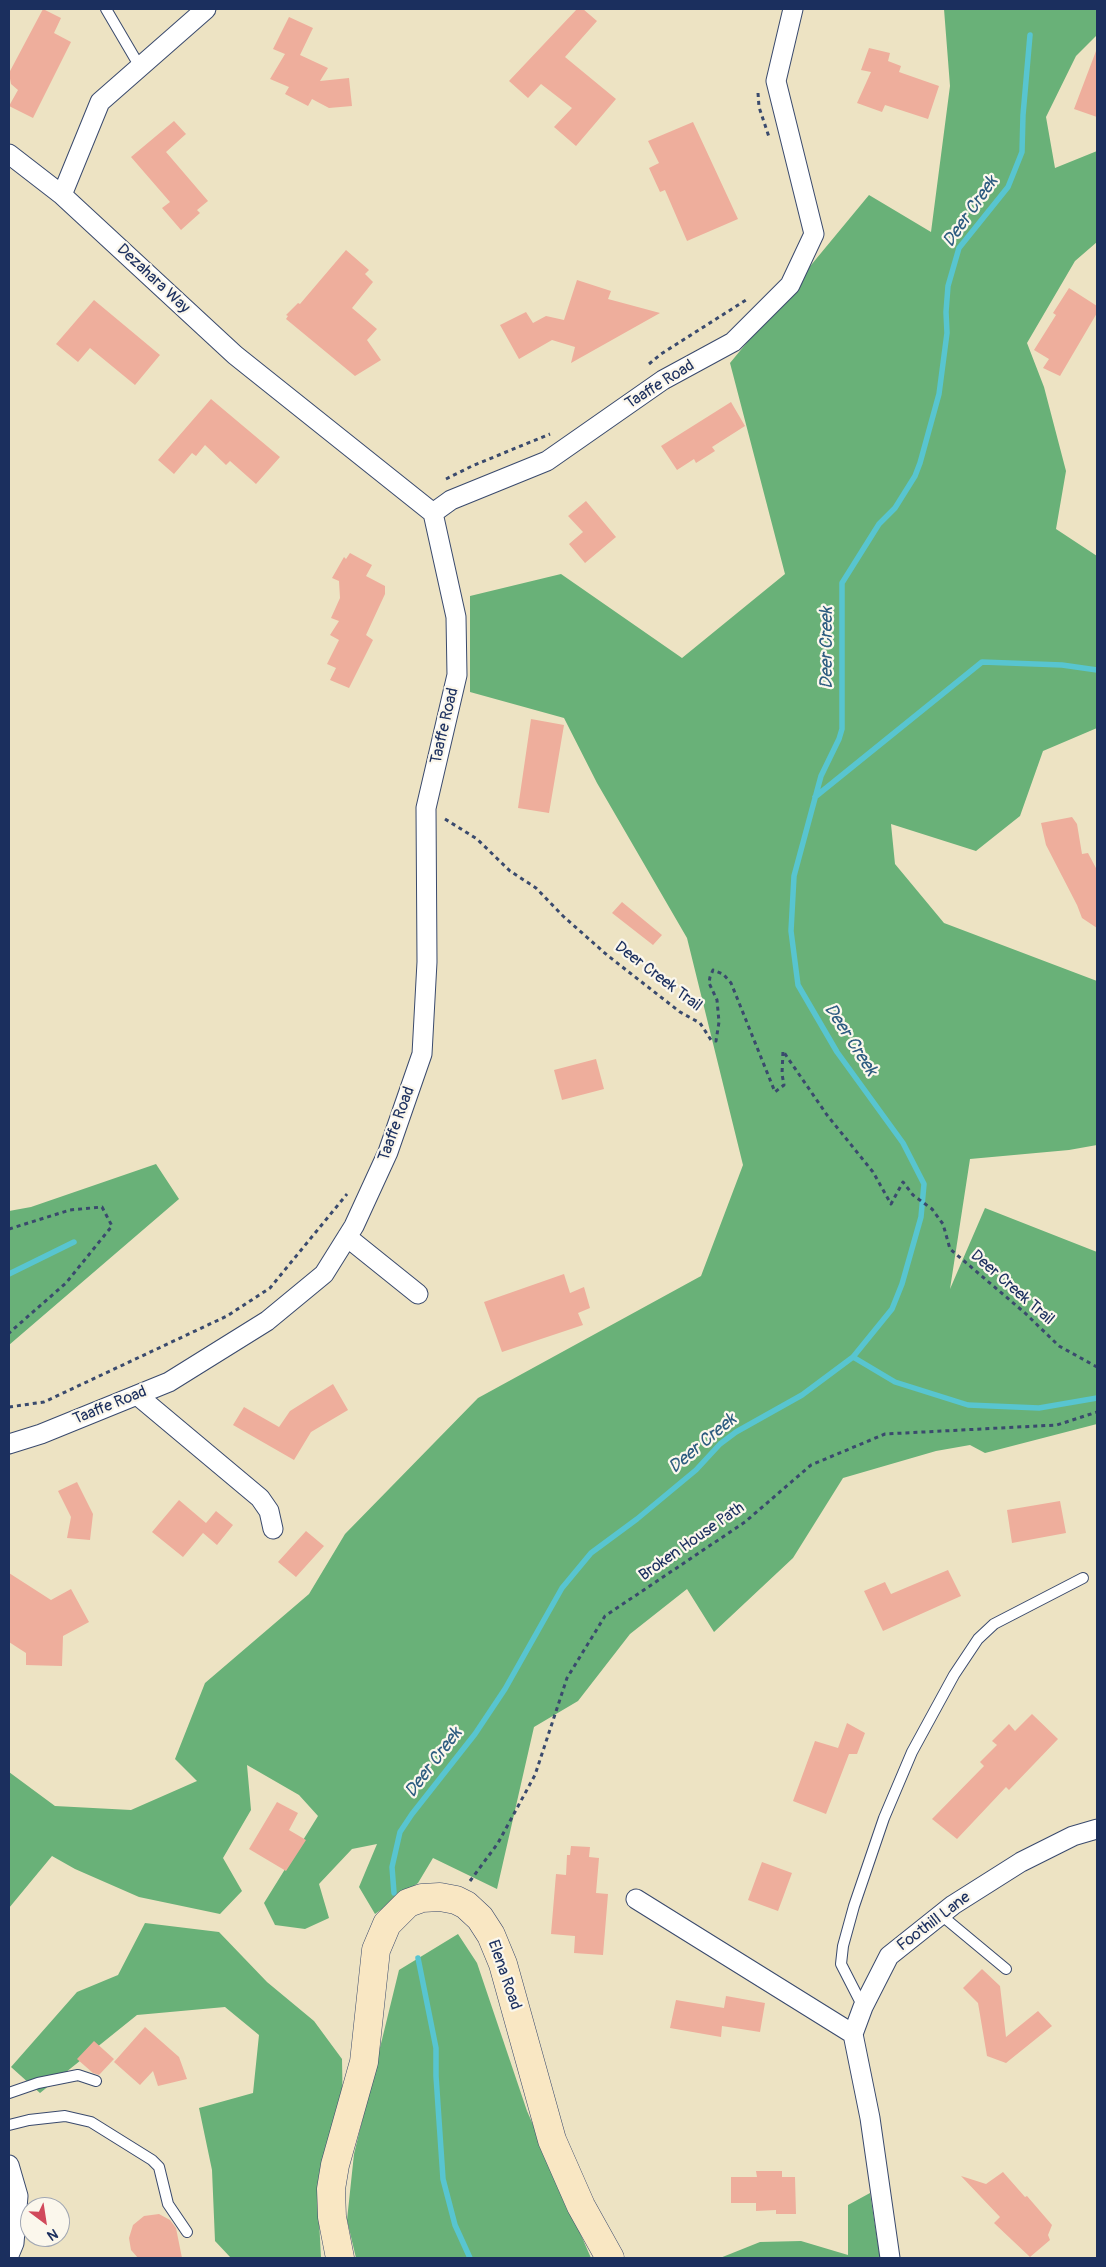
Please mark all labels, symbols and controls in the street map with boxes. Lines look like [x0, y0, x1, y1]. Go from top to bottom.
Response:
water label: Deer Creek [939, 172, 1003, 252]
street label: Dezahara Way [112, 240, 194, 318]
street label: Taaffe Road [622, 356, 698, 414]
water label: Deer Creek [816, 607, 838, 689]
street label: Taaffe Road [427, 686, 463, 766]
street label: Deer Creek Trail [611, 938, 705, 1016]
water label: Deer Creek [819, 1000, 881, 1080]
street label: Taaffe Road [375, 1084, 419, 1164]
street label: Deer Creek Trail [966, 1247, 1058, 1329]
street label: Taaffe Road [70, 1383, 150, 1429]
water label: Deer Creek [665, 1409, 741, 1479]
street label: Broken House Path [636, 1499, 748, 1585]
water label: Deer Creek [401, 1724, 467, 1802]
street label: Foothill Lane [893, 1888, 975, 1956]
street label: Elena Road [483, 1937, 525, 2013]
north arrow [20, 2197, 70, 2247]
text: N [44, 2225, 61, 2244]

